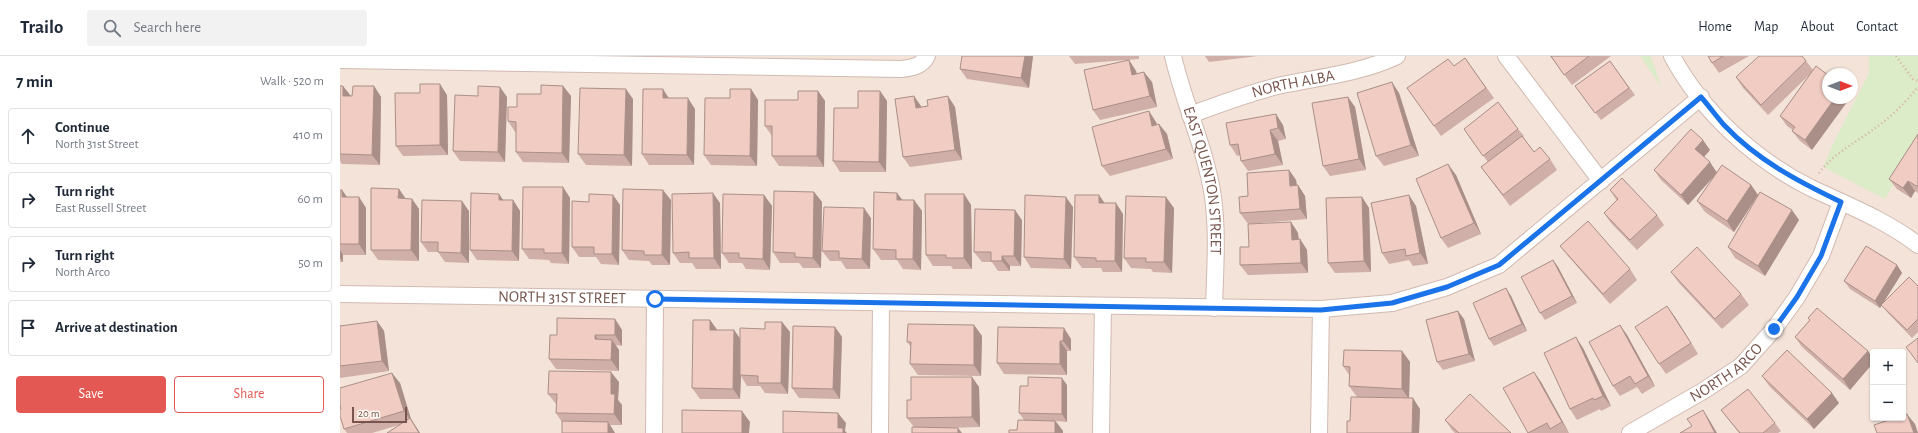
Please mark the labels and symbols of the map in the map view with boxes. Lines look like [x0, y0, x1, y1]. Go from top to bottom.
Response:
street label: NORTH ALBA [1250, 67, 1336, 101]
north arrow [1822, 68, 1858, 104]
street label: EAST QUENTON STREET [1180, 104, 1224, 255]
street label: NORTH 31ST STREET [498, 288, 626, 306]
route start [646, 290, 664, 308]
route end [1765, 320, 1783, 338]
street label: NORTH ARCO [1687, 340, 1765, 405]
scale bar [352, 405, 407, 424]

